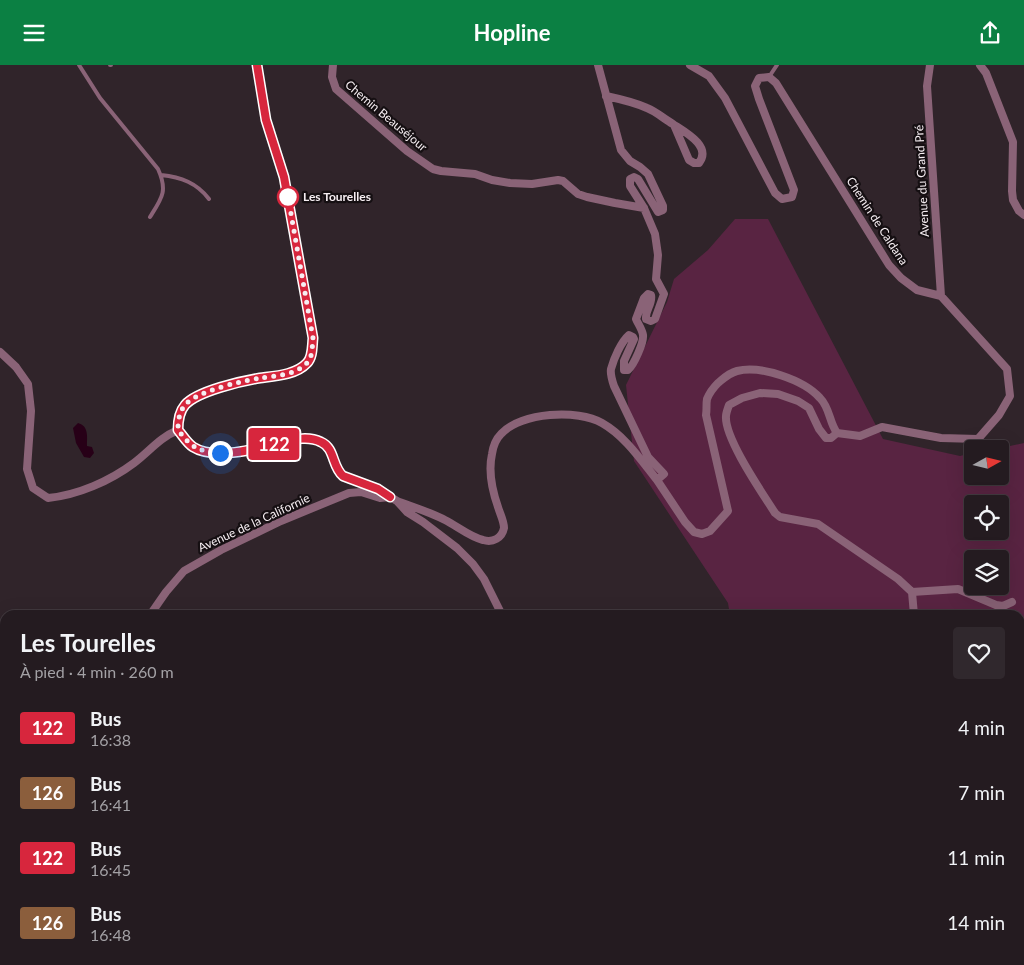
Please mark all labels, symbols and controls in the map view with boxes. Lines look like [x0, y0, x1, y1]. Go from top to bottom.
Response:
icon: menu [20, 19, 48, 47]
text: Hopline [474, 19, 550, 46]
icon: share [976, 19, 1004, 47]
street label: Chemin Beauséjour [342, 77, 431, 155]
street label: Avenue du Grand Pré [911, 125, 932, 237]
street label: Chemin de Caldana [843, 174, 911, 268]
marker: Les Tourelles [277, 186, 299, 208]
place label: Les Tourelles [303, 189, 371, 204]
line badge: 122 [245, 428, 303, 460]
text: 122 [258, 433, 290, 455]
north arrow [964, 440, 1009, 485]
map controls [964, 440, 1009, 595]
your location [208, 441, 233, 466]
street label: Avenue de la Californie [196, 490, 312, 555]
button: locate [964, 495, 1009, 540]
button: layers [964, 550, 1009, 595]
button: heart [953, 627, 1005, 679]
text: Les Tourelles [20, 628, 156, 657]
text: À pied · 4 min · 260 m [20, 662, 174, 681]
text: Bus [90, 707, 121, 730]
text: 4 min [958, 716, 1005, 739]
text: 122 [32, 717, 63, 739]
text: 16:38 [90, 730, 131, 749]
text: Bus [90, 772, 121, 795]
text: 7 min [958, 781, 1005, 804]
text: 126 [32, 782, 63, 804]
text: 16:41 [90, 795, 131, 814]
text: Bus [90, 837, 121, 860]
text: 11 min [947, 846, 1005, 869]
text: 122 [32, 847, 63, 869]
text: 16:45 [90, 860, 131, 879]
text: Bus [90, 902, 121, 925]
text: 14 min [947, 911, 1005, 934]
text: 126 [32, 912, 63, 934]
text: 16:48 [90, 925, 131, 944]

